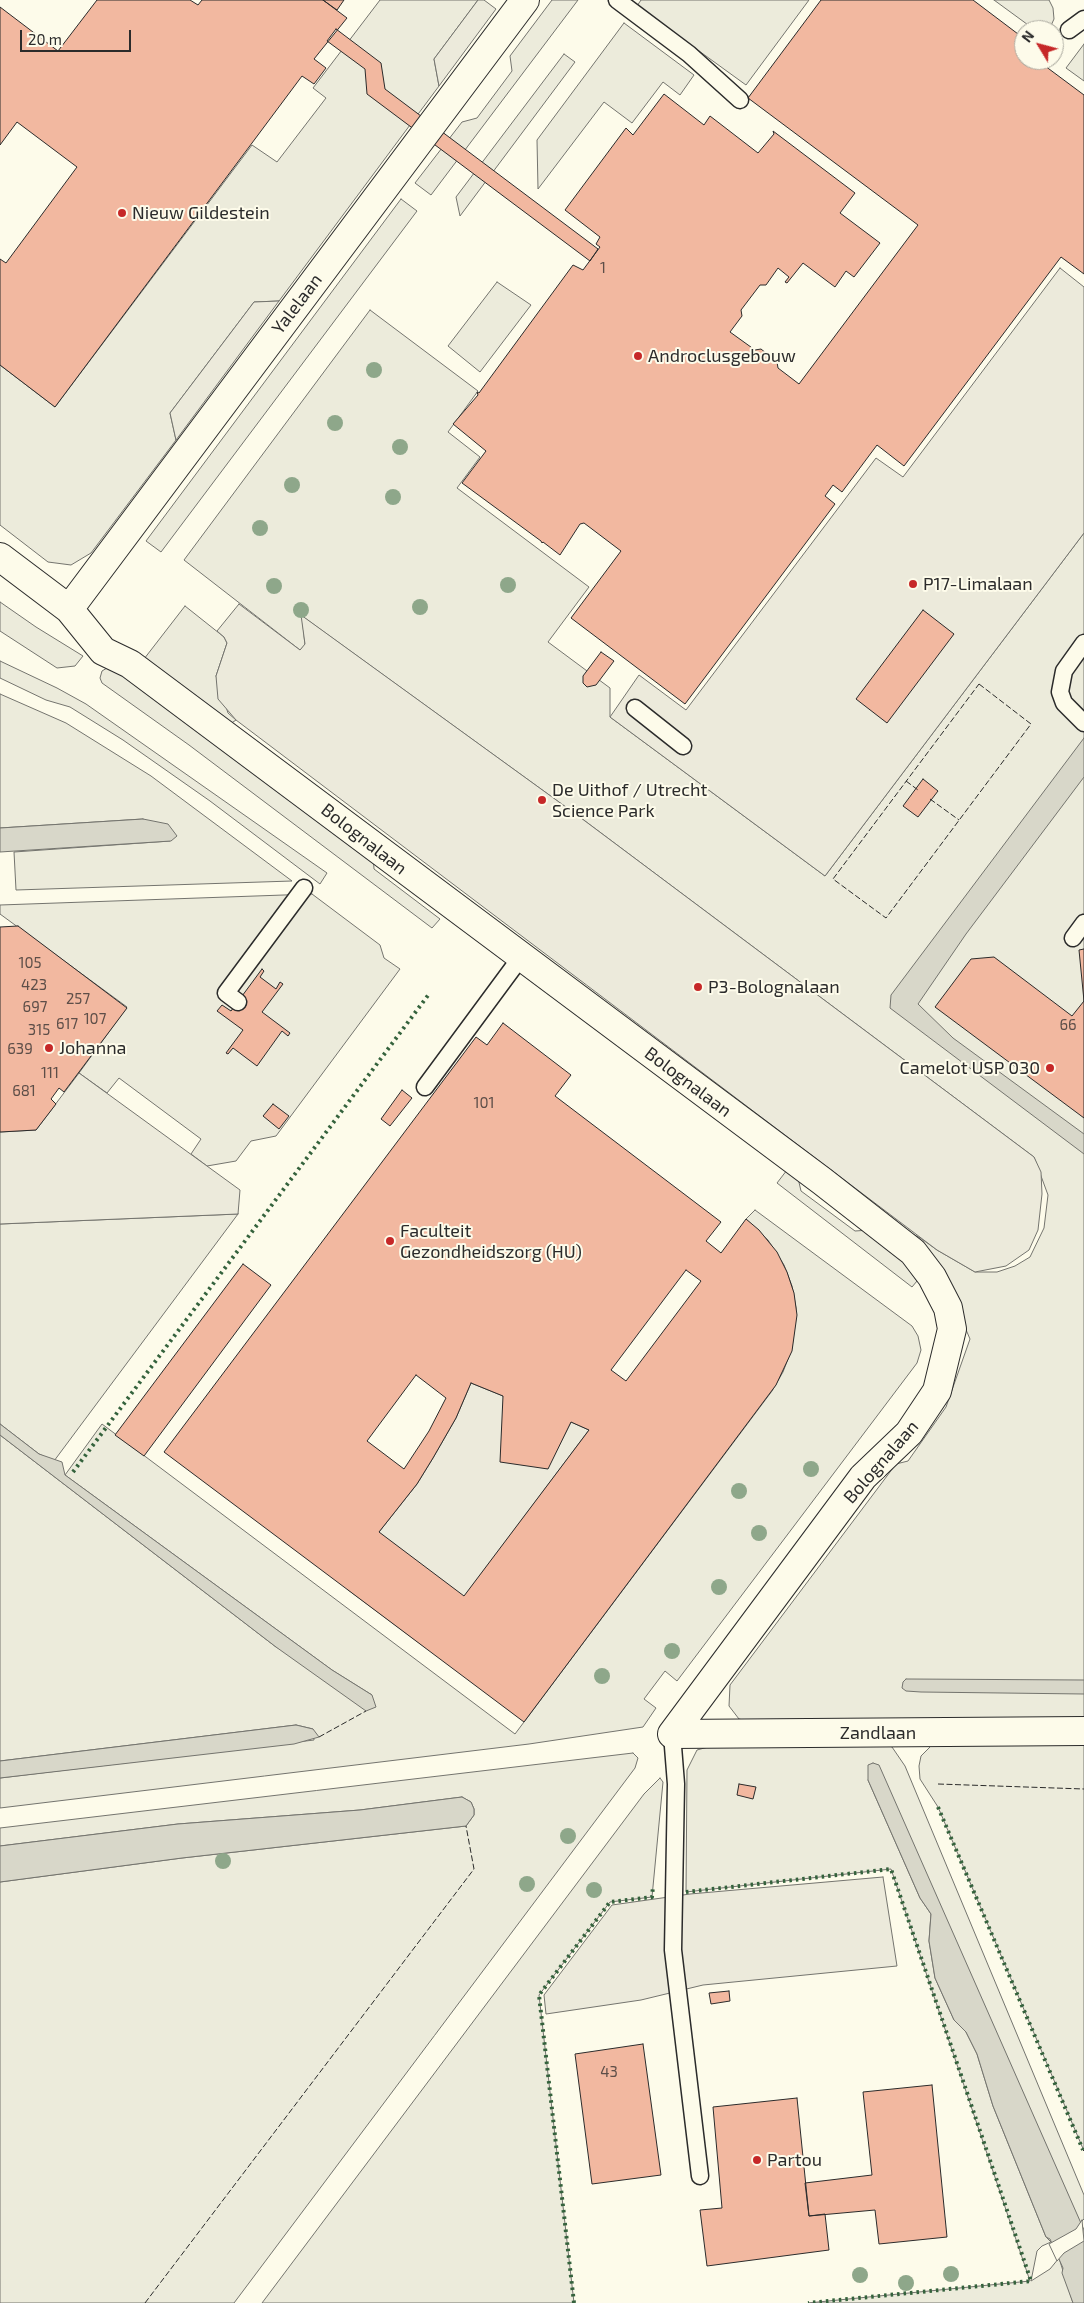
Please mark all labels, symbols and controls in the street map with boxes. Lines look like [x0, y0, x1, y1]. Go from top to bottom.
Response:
scale bar [22, 20, 134, 52]
north arrow [1014, 20, 1064, 70]
text: N [1018, 27, 1037, 45]
text: 20 m [28, 30, 62, 48]
place label: Nieuw Gildestein [132, 202, 270, 224]
marker: Nieuw Gildestein [116, 207, 128, 219]
house number: 1 [600, 259, 606, 277]
street label: Yalelaan [267, 270, 327, 338]
place label: Androclusgebouw [648, 345, 796, 367]
marker: Androclusgebouw [632, 350, 644, 362]
place label: P17-Limalaan [923, 573, 1033, 595]
marker: P17-Limalaan [907, 578, 919, 590]
place label: De Uithof / Utrecht Science Park [552, 779, 707, 822]
marker: De Uithof / Utrecht Science Park [536, 794, 548, 806]
street label: Bolognalaan [317, 799, 411, 879]
house number: 105 [18, 954, 42, 972]
house number: 423 [21, 976, 47, 994]
place label: P3-Bolognalaan [708, 976, 840, 998]
marker: P3-Bolognalaan [692, 981, 704, 993]
house number: 257 [66, 990, 90, 1008]
house number: 697 [23, 998, 47, 1016]
house number: 107 [84, 1010, 106, 1028]
house number: 617 [56, 1015, 78, 1033]
house number: 66 [1059, 1016, 1077, 1034]
house number: 315 [28, 1021, 50, 1039]
place label: Johanna [59, 1037, 126, 1059]
house number: 639 [7, 1040, 33, 1058]
marker: Johanna [43, 1042, 55, 1054]
street label: Bolognalaan [640, 1042, 736, 1122]
place label: Camelot USP 030 [900, 1057, 1040, 1079]
marker: Camelot USP 030 [1044, 1062, 1056, 1074]
house number: 111 [41, 1064, 59, 1082]
house number: 681 [12, 1082, 36, 1100]
house number: 101 [474, 1094, 494, 1112]
place label: Faculteit Gezondheidszorg (HU) [400, 1220, 582, 1262]
marker: Faculteit Gezondheidszorg (HU) [384, 1235, 396, 1247]
street label: Bolognalaan [839, 1416, 923, 1508]
street label: Zandlaan [840, 1722, 916, 1744]
house number: 43 [600, 2063, 618, 2081]
place label: Partou [767, 2149, 822, 2171]
marker: Partou [751, 2154, 763, 2166]

